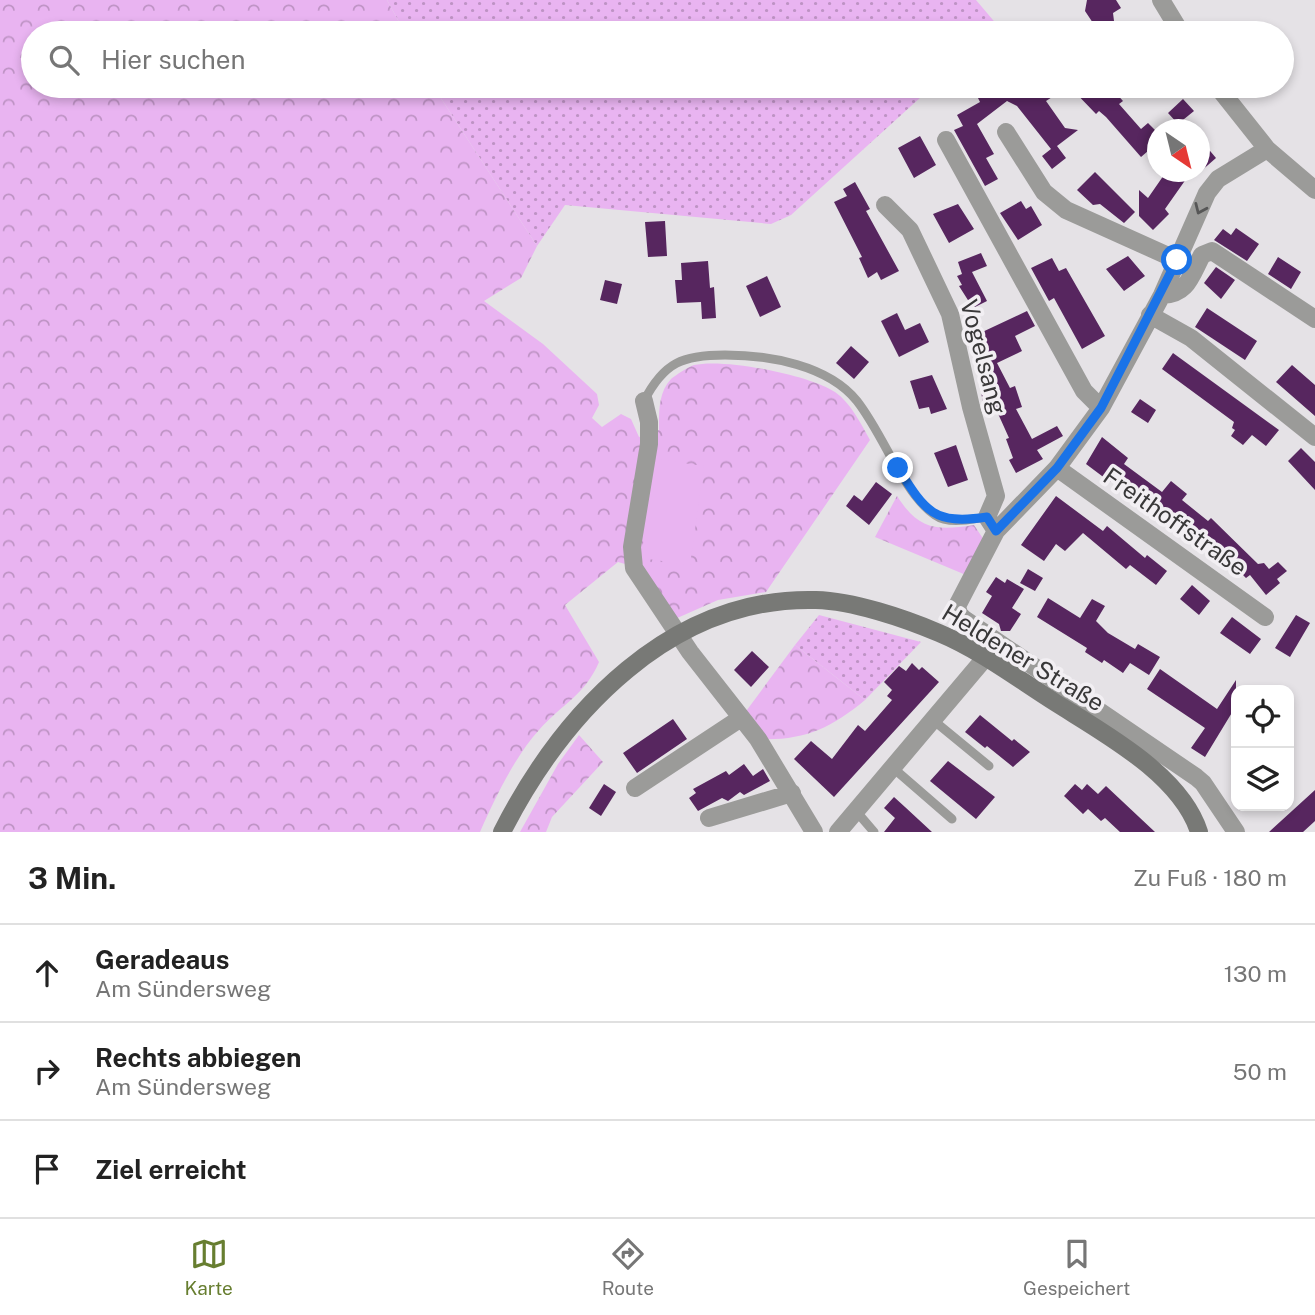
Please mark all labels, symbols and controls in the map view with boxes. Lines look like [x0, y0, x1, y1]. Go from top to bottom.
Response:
search box [21, 21, 1294, 98]
icon: search [45, 41, 83, 79]
text: Hier suchen [101, 44, 246, 75]
north arrow [1147, 119, 1210, 182]
one-way arrow [1194, 201, 1208, 214]
route start [1161, 244, 1192, 275]
street label: Vogelsang [955, 296, 1013, 417]
route end [882, 452, 913, 483]
street label: Freithoffstraße [1098, 461, 1253, 581]
street label: Heldener Straße [937, 598, 1110, 717]
map controls [1231, 685, 1294, 811]
button: locate [1231, 685, 1294, 748]
button: layers [1231, 748, 1294, 811]
text: 3 Min. [28, 860, 116, 896]
text: Zu Fuß · 180 m [1133, 864, 1287, 891]
text: Geradeaus [95, 944, 230, 975]
icon: ahead [28, 954, 66, 992]
text: 130 m [1224, 960, 1287, 987]
text: Am Sündersweg [95, 975, 271, 1002]
text: Rechts abbiegen [95, 1042, 301, 1073]
icon: right [28, 1052, 66, 1090]
text: 50 m [1233, 1058, 1287, 1085]
text: Am Sündersweg [95, 1073, 271, 1100]
icon: arrive [28, 1150, 66, 1188]
text: Ziel erreicht [95, 1154, 247, 1185]
tab: Karte [184, 1235, 233, 1299]
tab: Route [602, 1235, 654, 1299]
tab: Gespeichert [1023, 1235, 1130, 1299]

